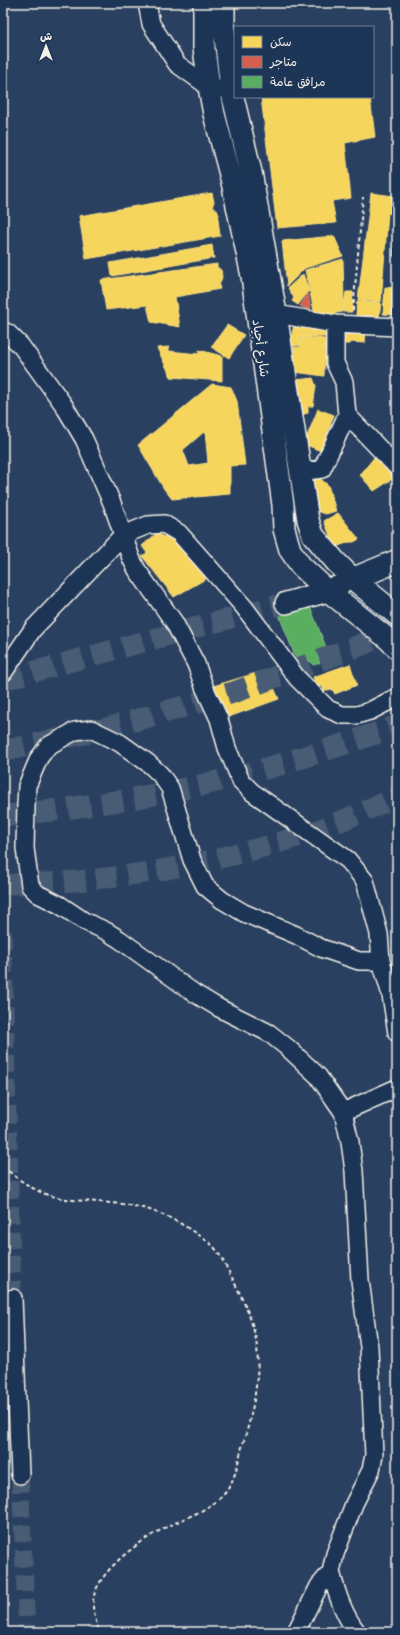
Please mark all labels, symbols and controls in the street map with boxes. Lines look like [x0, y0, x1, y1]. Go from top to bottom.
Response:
north arrow [26, 26, 66, 66]
legend [234, 26, 374, 98]
text: ش [40, 27, 52, 44]
text: سكن [270, 32, 292, 50]
text: متاجر [269, 52, 297, 70]
text: مرافق عامة [270, 72, 325, 90]
street label: شارع أجياد [248, 318, 275, 378]

